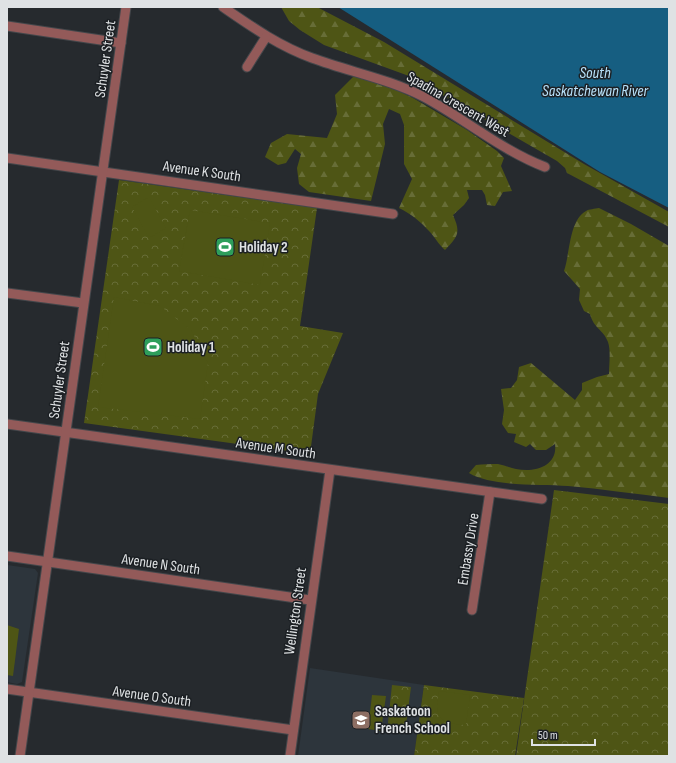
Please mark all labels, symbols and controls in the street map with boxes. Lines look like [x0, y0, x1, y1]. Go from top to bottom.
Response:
street label: Schuyler Street [91, 19, 120, 99]
water label: South Saskatchewan River [542, 64, 649, 101]
street label: Spadina Crescent West [403, 67, 513, 142]
street label: Avenue K South [161, 157, 242, 186]
sports icon: Holiday 2 [214, 236, 236, 258]
place label: Holiday 2 [239, 238, 288, 257]
sports icon: Holiday 1 [142, 336, 164, 358]
place label: Holiday 1 [167, 338, 215, 357]
street label: Schuyler Street [45, 340, 74, 420]
street label: Avenue M South [234, 433, 317, 463]
street label: Embassy Drive [453, 512, 484, 586]
street label: Avenue N South [119, 549, 201, 579]
street label: Wellington Street [280, 566, 311, 656]
street label: Avenue O South [111, 681, 192, 711]
place label: Saskatoon French School [375, 702, 450, 738]
school or university icon: Saskatoon French School [350, 709, 372, 731]
scale bar [532, 721, 595, 747]
text: 50 m [538, 728, 558, 743]

